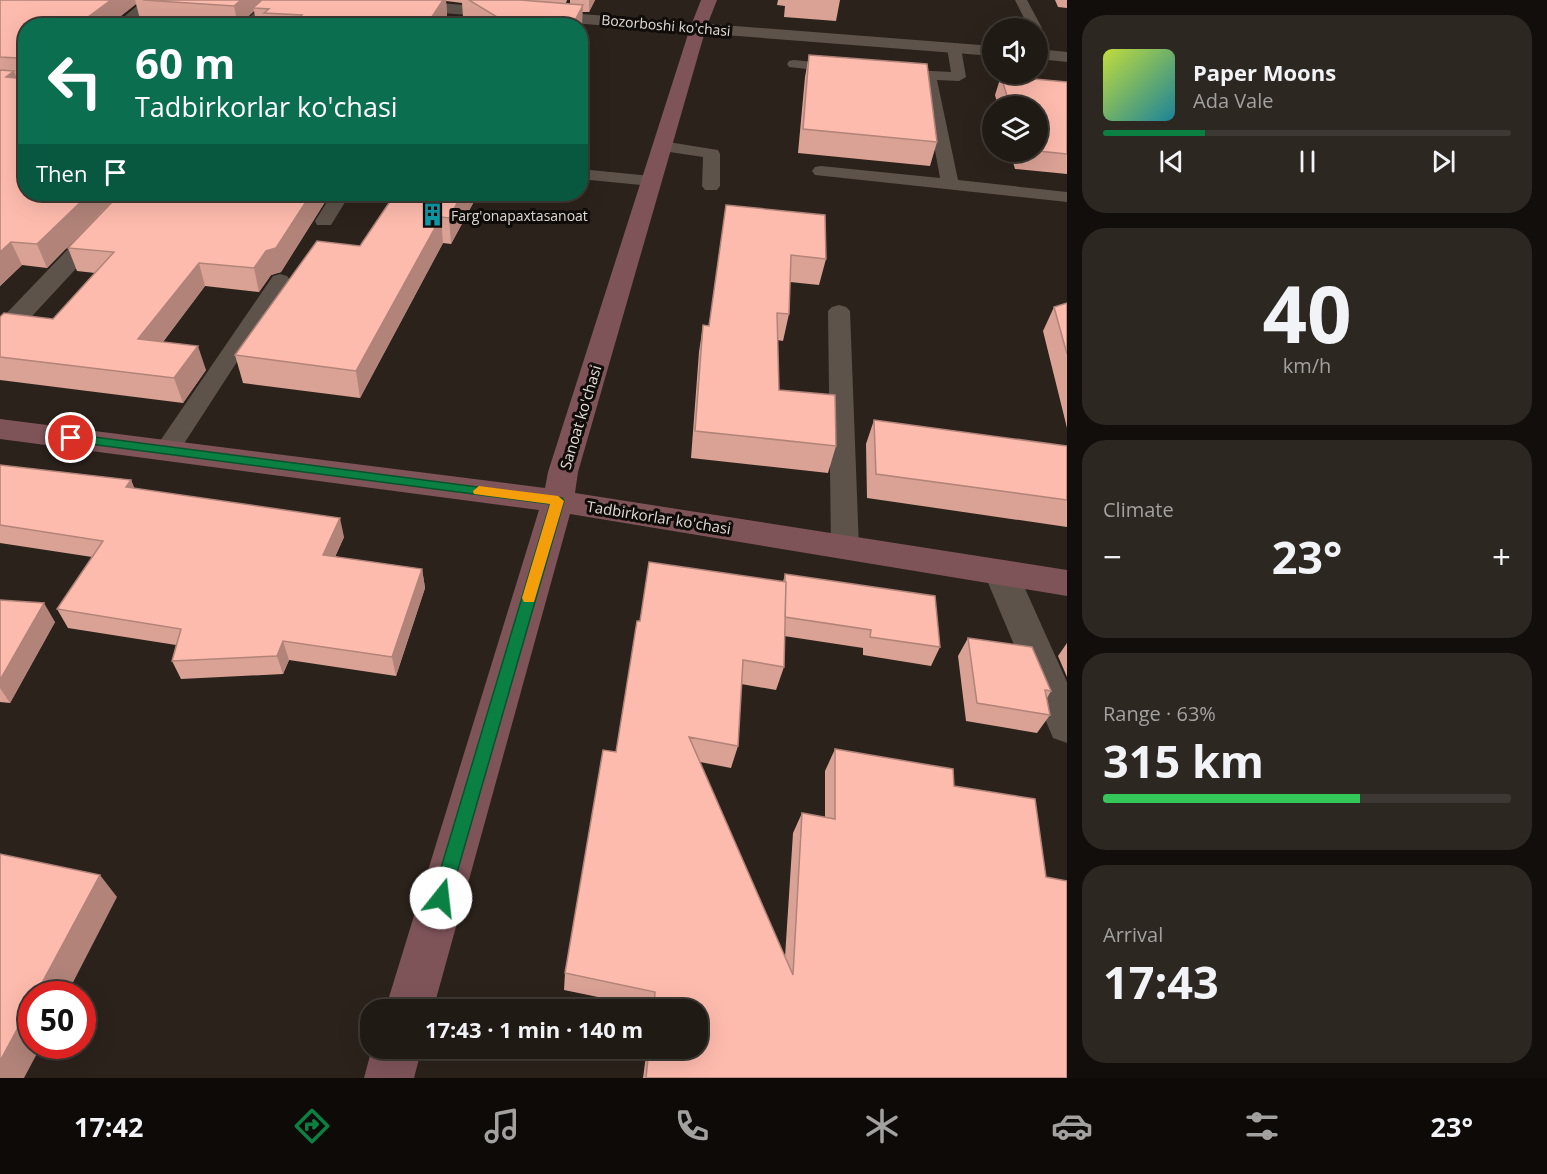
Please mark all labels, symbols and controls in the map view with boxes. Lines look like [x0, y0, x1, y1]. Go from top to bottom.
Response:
street label: Bozorboshi ko'chasi [601, 10, 731, 40]
map controls [982, 18, 1048, 162]
button: sound [982, 18, 1048, 84]
text: 60 m [135, 34, 235, 91]
icon: left [36, 42, 114, 120]
text: Paper Moons [1193, 57, 1336, 87]
text: Ada Vale [1193, 87, 1274, 114]
text: Tadbirkorlar ko'chasi [135, 88, 398, 125]
button: layers [982, 96, 1048, 162]
icon: previous [1155, 145, 1188, 178]
icon: pause [1291, 145, 1324, 178]
icon: next [1427, 145, 1460, 178]
icon: arrive [99, 156, 132, 189]
text: Then [36, 158, 87, 188]
building icon: Farg'onapaxtasanoat [420, 202, 446, 228]
place label: Farg'onapaxtasanoat [451, 206, 588, 225]
text: 40 [1262, 260, 1352, 366]
text: km/h [1283, 352, 1331, 379]
street label: Sanoat ko'chasi [555, 362, 605, 472]
pin [45, 412, 96, 463]
icon: arrive [54, 421, 87, 454]
street label: Tadbirkorlar ko'chasi [585, 496, 733, 538]
text: Climate [1103, 496, 1174, 523]
text: 23° [1272, 526, 1342, 587]
text: − [1103, 534, 1122, 579]
text: + [1492, 534, 1511, 579]
text: Range · 63% [1103, 700, 1216, 727]
text: 315 km [1103, 730, 1264, 791]
position arrow [409, 866, 473, 930]
text: Arrival [1103, 921, 1163, 948]
text: 17:43 [1103, 951, 1219, 1012]
speed limit sign: 50 [18, 981, 96, 1059]
text: 17:43 · 1 min · 140 m [425, 1014, 643, 1044]
icon: directions [291, 1105, 333, 1147]
icon: music [481, 1105, 523, 1147]
icon: phone [671, 1105, 713, 1147]
icon: climate [861, 1105, 903, 1147]
icon: car [1051, 1105, 1093, 1147]
icon: filters [1241, 1105, 1283, 1147]
text: 17:42 [74, 1108, 143, 1145]
text: 23° [1431, 1108, 1473, 1145]

